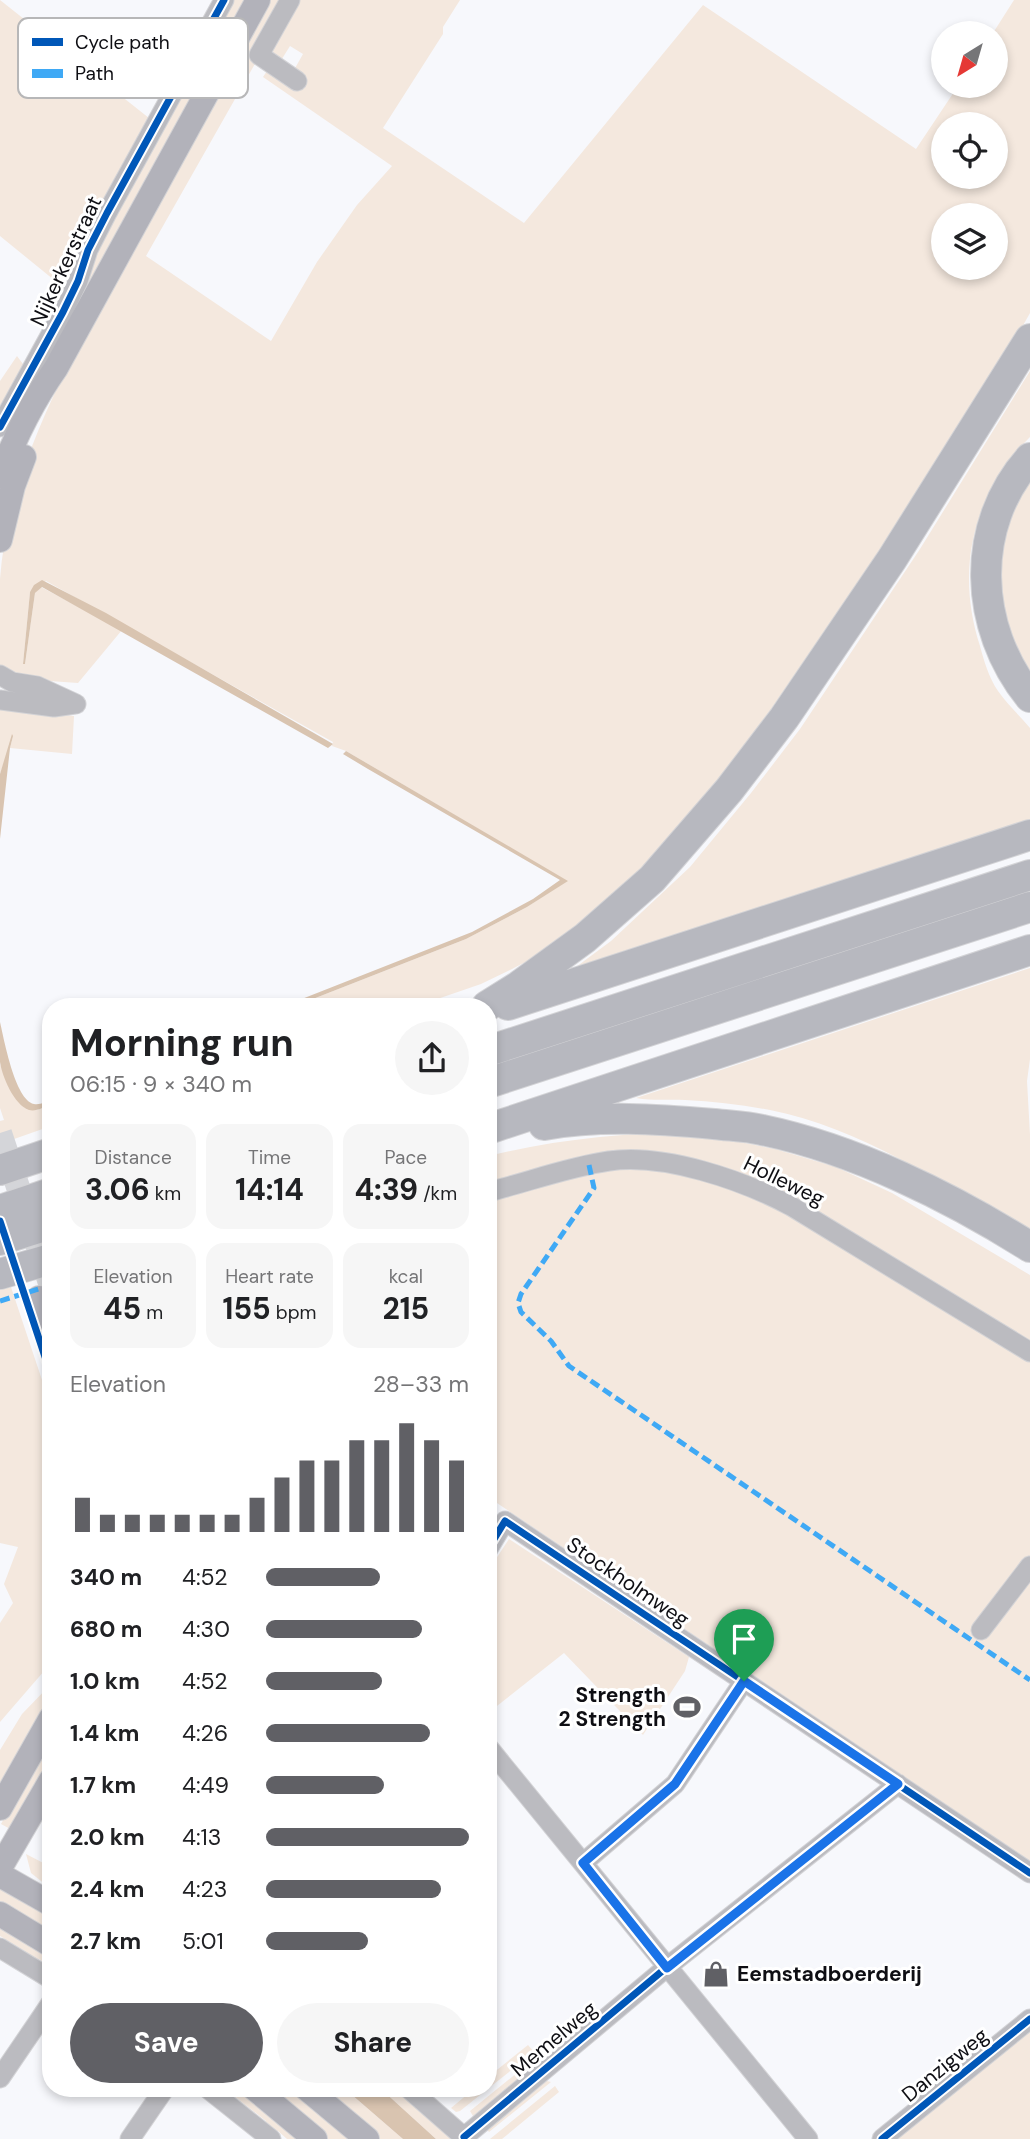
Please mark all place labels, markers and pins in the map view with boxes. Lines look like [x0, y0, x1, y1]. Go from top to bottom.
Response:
pin [714, 1609, 774, 1681]
place label: Strength 2 Strength [559, 1681, 666, 1733]
sports icon: Strength 2 Strength [672, 1692, 702, 1722]
shop icon: Eemstadboerderij [701, 1959, 731, 1989]
place label: Eemstadboerderij [737, 1960, 922, 1988]

